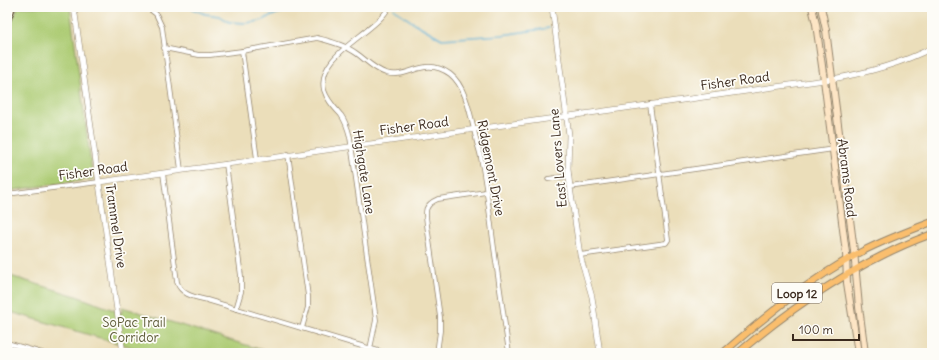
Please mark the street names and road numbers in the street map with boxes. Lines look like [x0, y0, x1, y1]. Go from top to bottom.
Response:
street label: Fisher Road [699, 68, 771, 94]
street label: East Lovers Lane [545, 108, 571, 208]
street label: Fisher Road [378, 113, 450, 139]
street label: Ridgemont Drive [473, 119, 509, 217]
street label: Highgate Lane [349, 129, 379, 215]
street label: Abrams Road [834, 138, 860, 219]
street label: Fisher Road [57, 158, 129, 184]
street label: Trammel Drive [102, 183, 130, 269]
road number: Loop 12 [772, 283, 822, 303]

